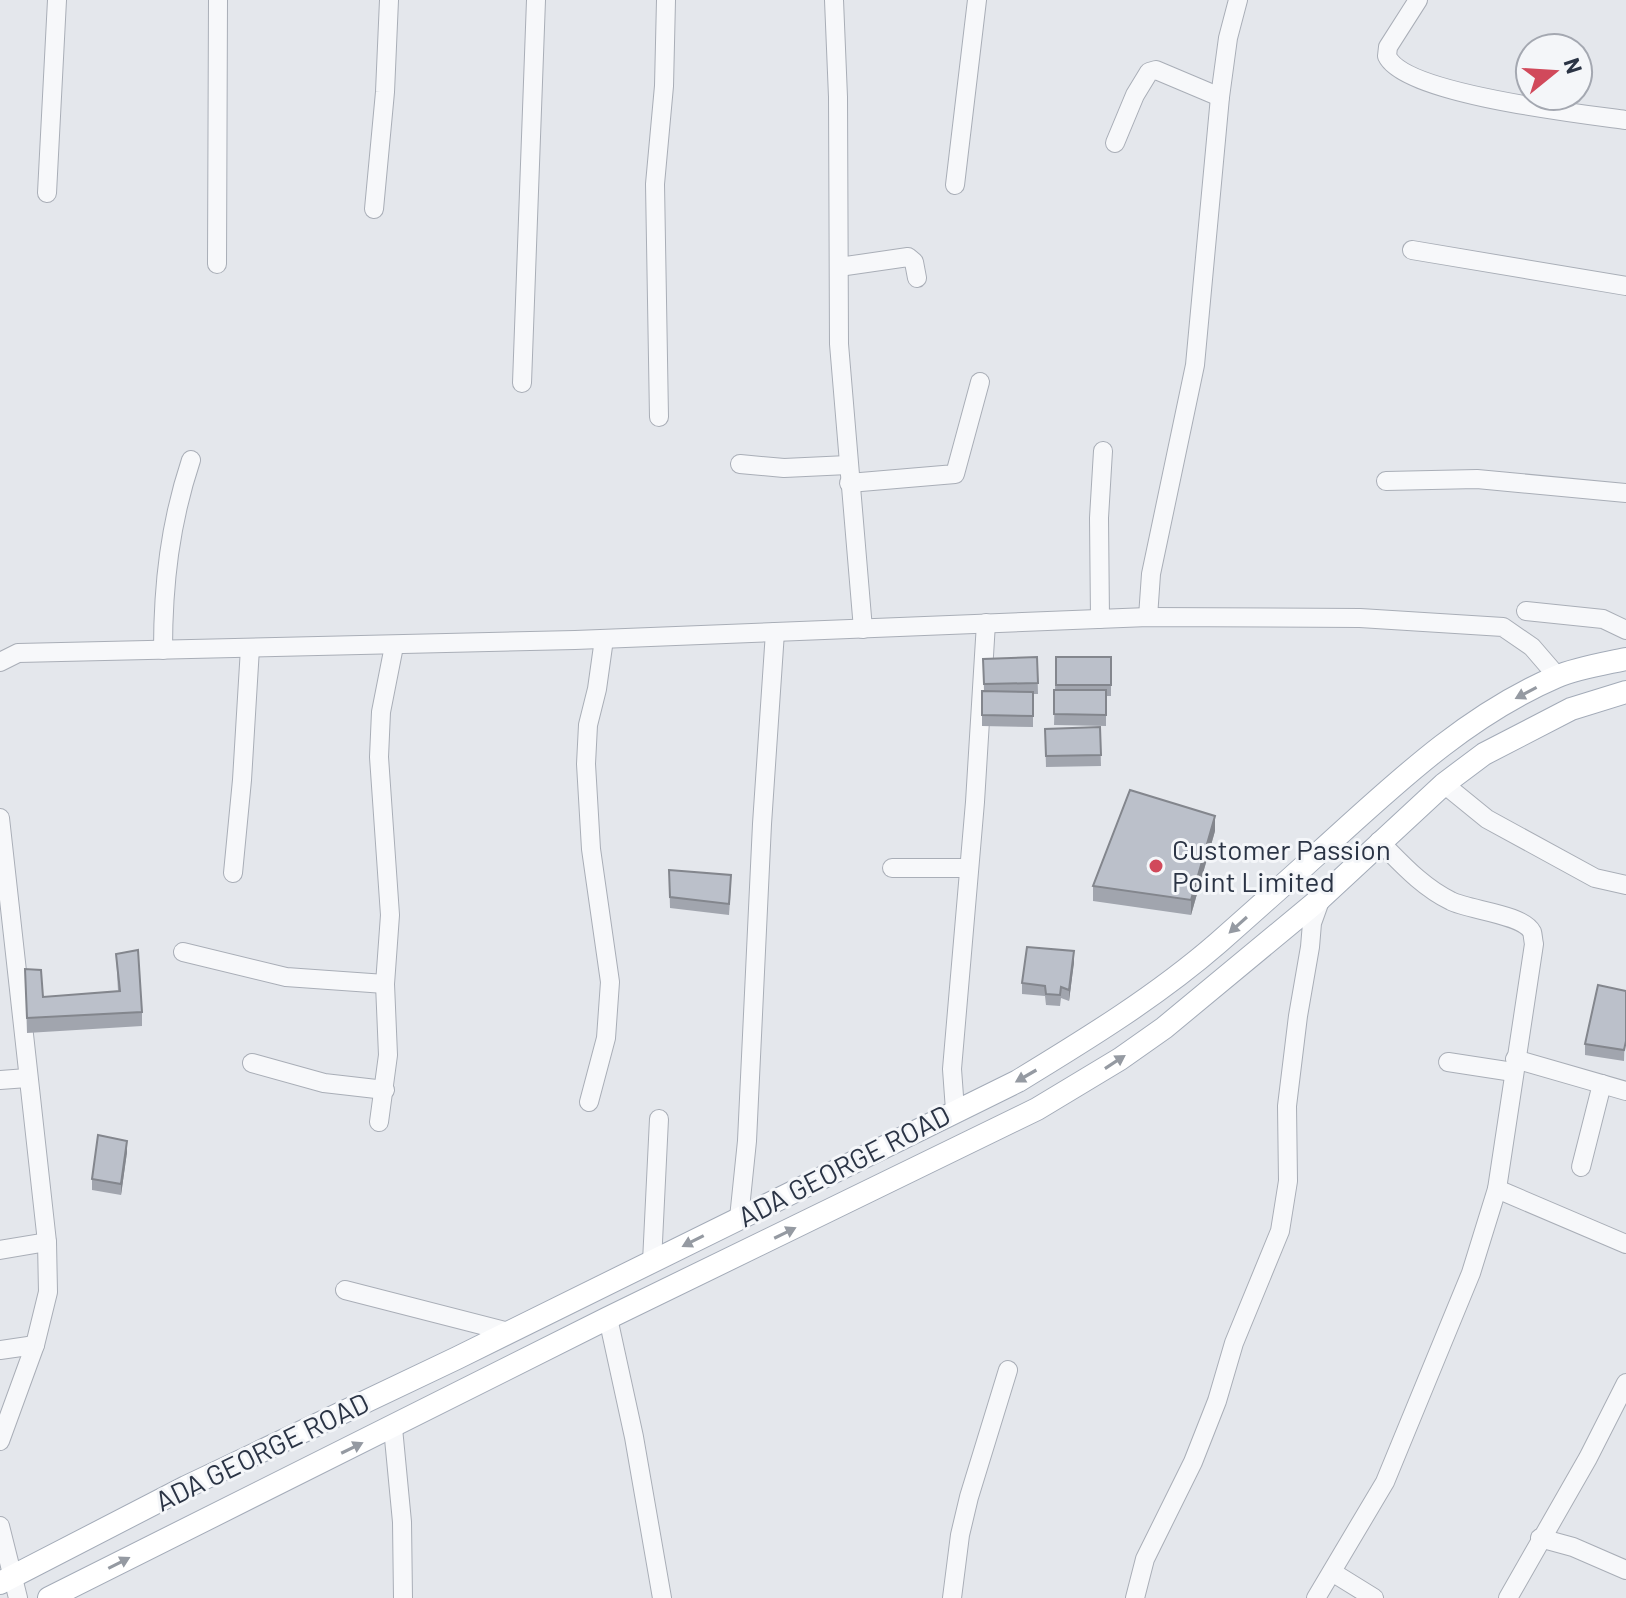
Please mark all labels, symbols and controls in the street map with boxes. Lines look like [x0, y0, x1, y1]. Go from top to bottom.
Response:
north arrow [1514, 32, 1594, 112]
text: N [1559, 55, 1589, 76]
one-way arrow [1515, 686, 1538, 699]
place label: Customer Passion Point Limited [1172, 832, 1391, 898]
marker: Customer Passion Point Limited [1147, 857, 1165, 875]
one-way arrow [1228, 916, 1247, 934]
one-way arrow [1104, 1055, 1126, 1069]
one-way arrow [1015, 1069, 1037, 1083]
street label: ADA GEORGE ROAD [732, 1097, 955, 1233]
one-way arrow [774, 1226, 797, 1240]
one-way arrow [682, 1235, 705, 1248]
street label: ADA GEORGE ROAD [149, 1385, 374, 1518]
one-way arrow [340, 1442, 363, 1455]
one-way arrow [107, 1557, 130, 1570]

